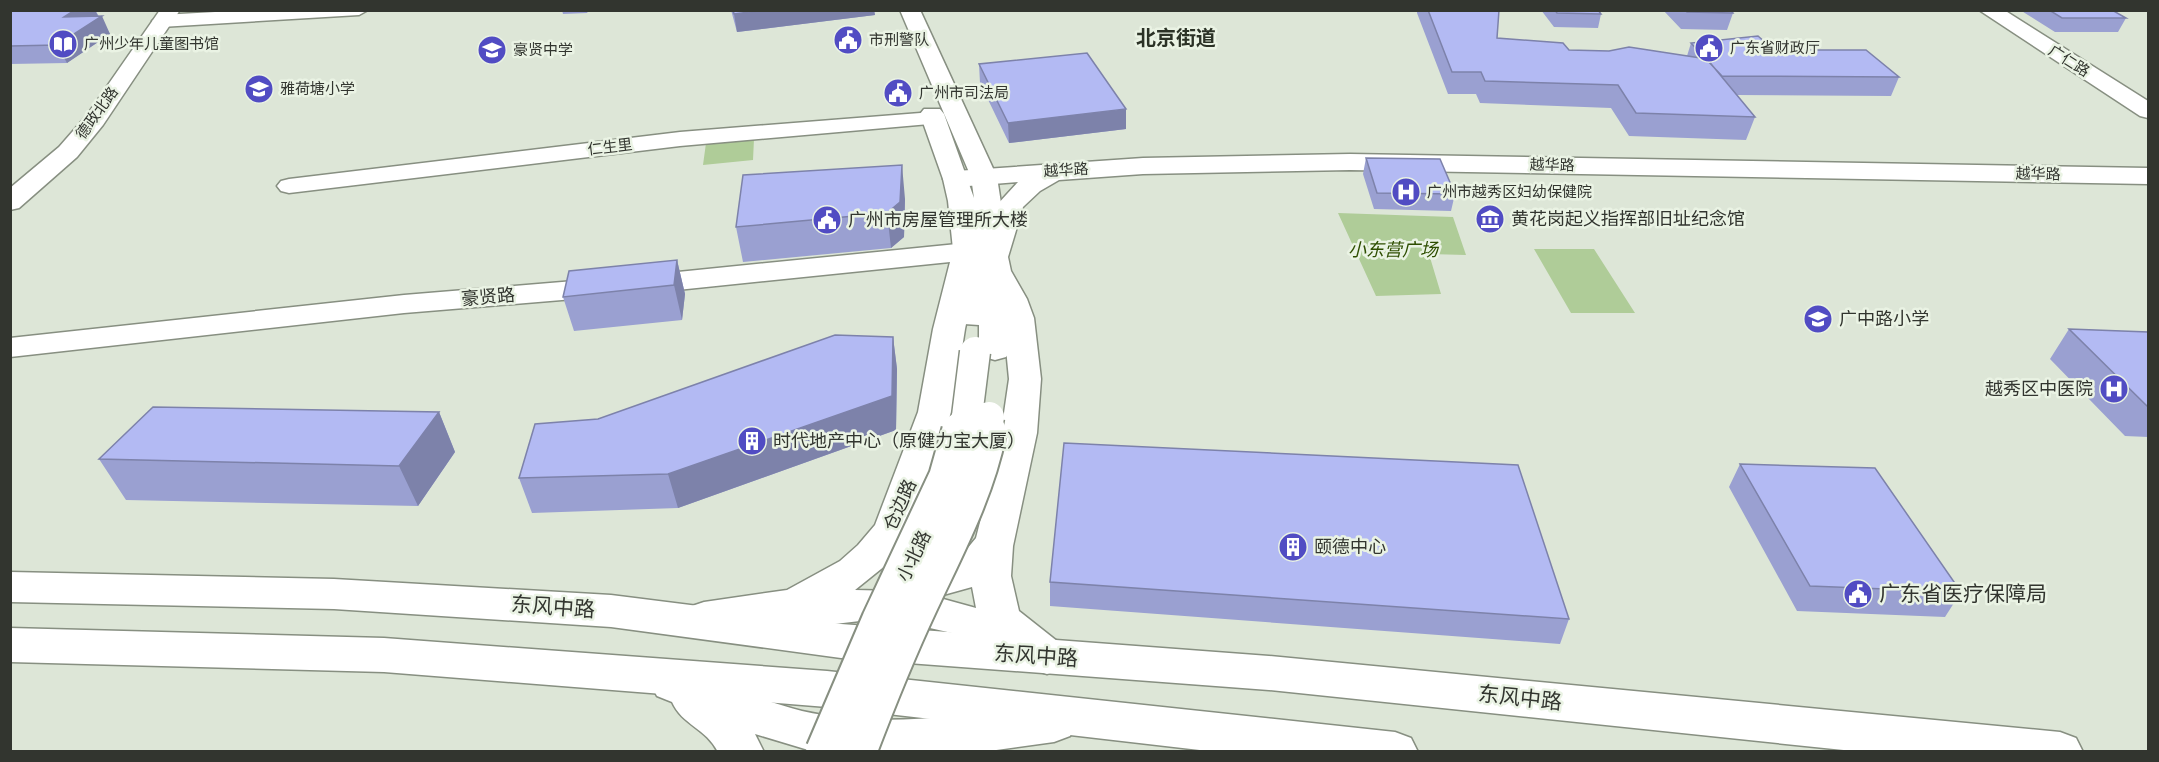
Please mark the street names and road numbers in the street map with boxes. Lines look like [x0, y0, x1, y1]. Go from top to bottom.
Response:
street label: 广仁路 [2046, 42, 2092, 80]
street label: 德政北路 [72, 83, 121, 142]
street label: 仁生里 [587, 136, 633, 158]
street label: 越华路 [1529, 156, 1575, 173]
street label: 越华路 [1043, 160, 1089, 179]
street label: 越华路 [2015, 165, 2061, 182]
street label: 豪贤路 [460, 285, 516, 309]
street label: 仓边路 [880, 476, 920, 534]
street label: 小北路 [893, 527, 935, 585]
street label: 东风中路 [510, 592, 596, 622]
street label: 东风中路 [993, 641, 1079, 671]
street label: 东风中路 [1477, 682, 1563, 714]

